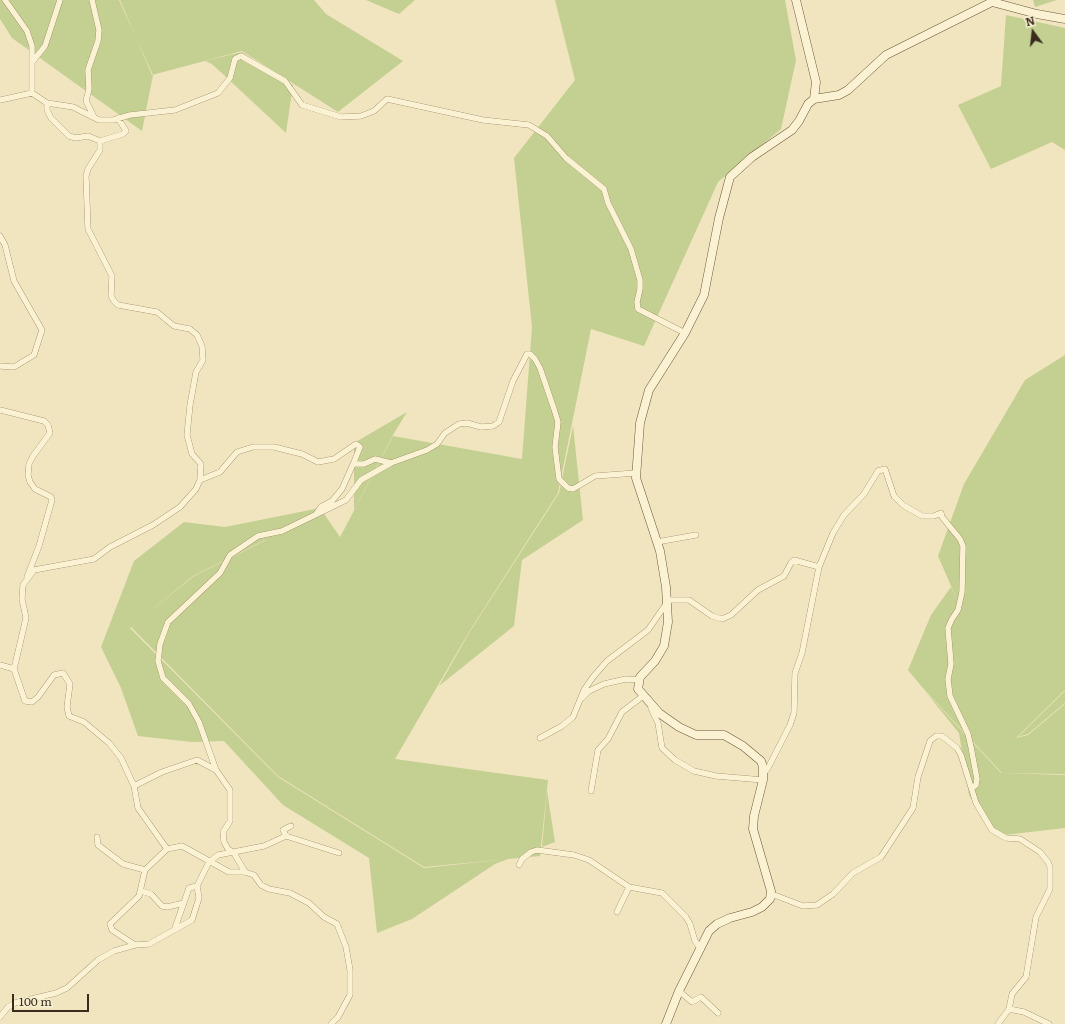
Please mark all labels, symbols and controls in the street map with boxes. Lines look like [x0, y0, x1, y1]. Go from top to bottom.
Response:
text: N [1023, 11, 1036, 29]
north arrow [1013, 12, 1053, 52]
scale bar [14, 986, 91, 1012]
text: 100 m [19, 992, 52, 1010]

